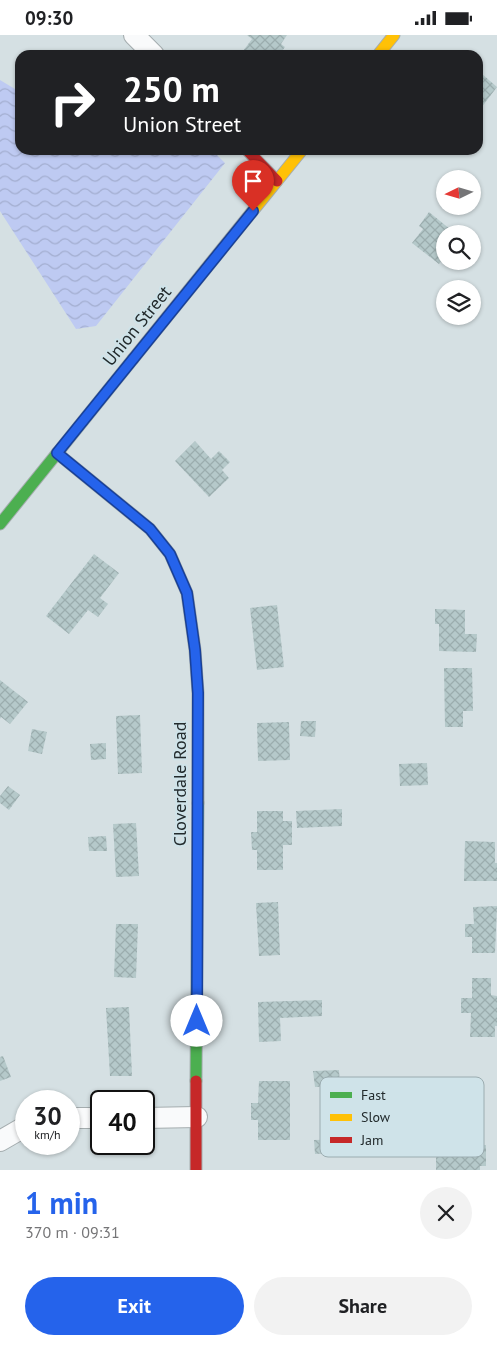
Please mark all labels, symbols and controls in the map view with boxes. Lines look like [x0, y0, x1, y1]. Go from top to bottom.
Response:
text: 09:30 [25, 6, 73, 30]
text: 250 m [123, 66, 220, 112]
icon: right [40, 70, 105, 135]
text: Union Street [123, 110, 241, 138]
pin [232, 160, 274, 211]
icon: arrive [239, 167, 267, 195]
north arrow [436, 170, 481, 215]
map controls [436, 170, 481, 325]
button: search [436, 225, 481, 270]
button: layers [436, 280, 481, 325]
street label: Union Street [97, 281, 176, 370]
street label: Cloverdale Road [168, 722, 191, 846]
position arrow [170, 994, 222, 1046]
legend [320, 1077, 484, 1157]
text: Fast [361, 1086, 386, 1104]
speed limit sign: 40 [90, 1090, 155, 1155]
text: 30 [33, 1100, 62, 1132]
text: Slow [361, 1108, 391, 1126]
text: km/h [34, 1127, 61, 1142]
text: Jam [360, 1131, 383, 1149]
text: 1 min [25, 1183, 98, 1222]
button: close [420, 1187, 472, 1239]
text: 370 m · 09:31 [25, 1222, 120, 1242]
button: Exit [25, 1277, 244, 1335]
button: Share [254, 1277, 472, 1335]

